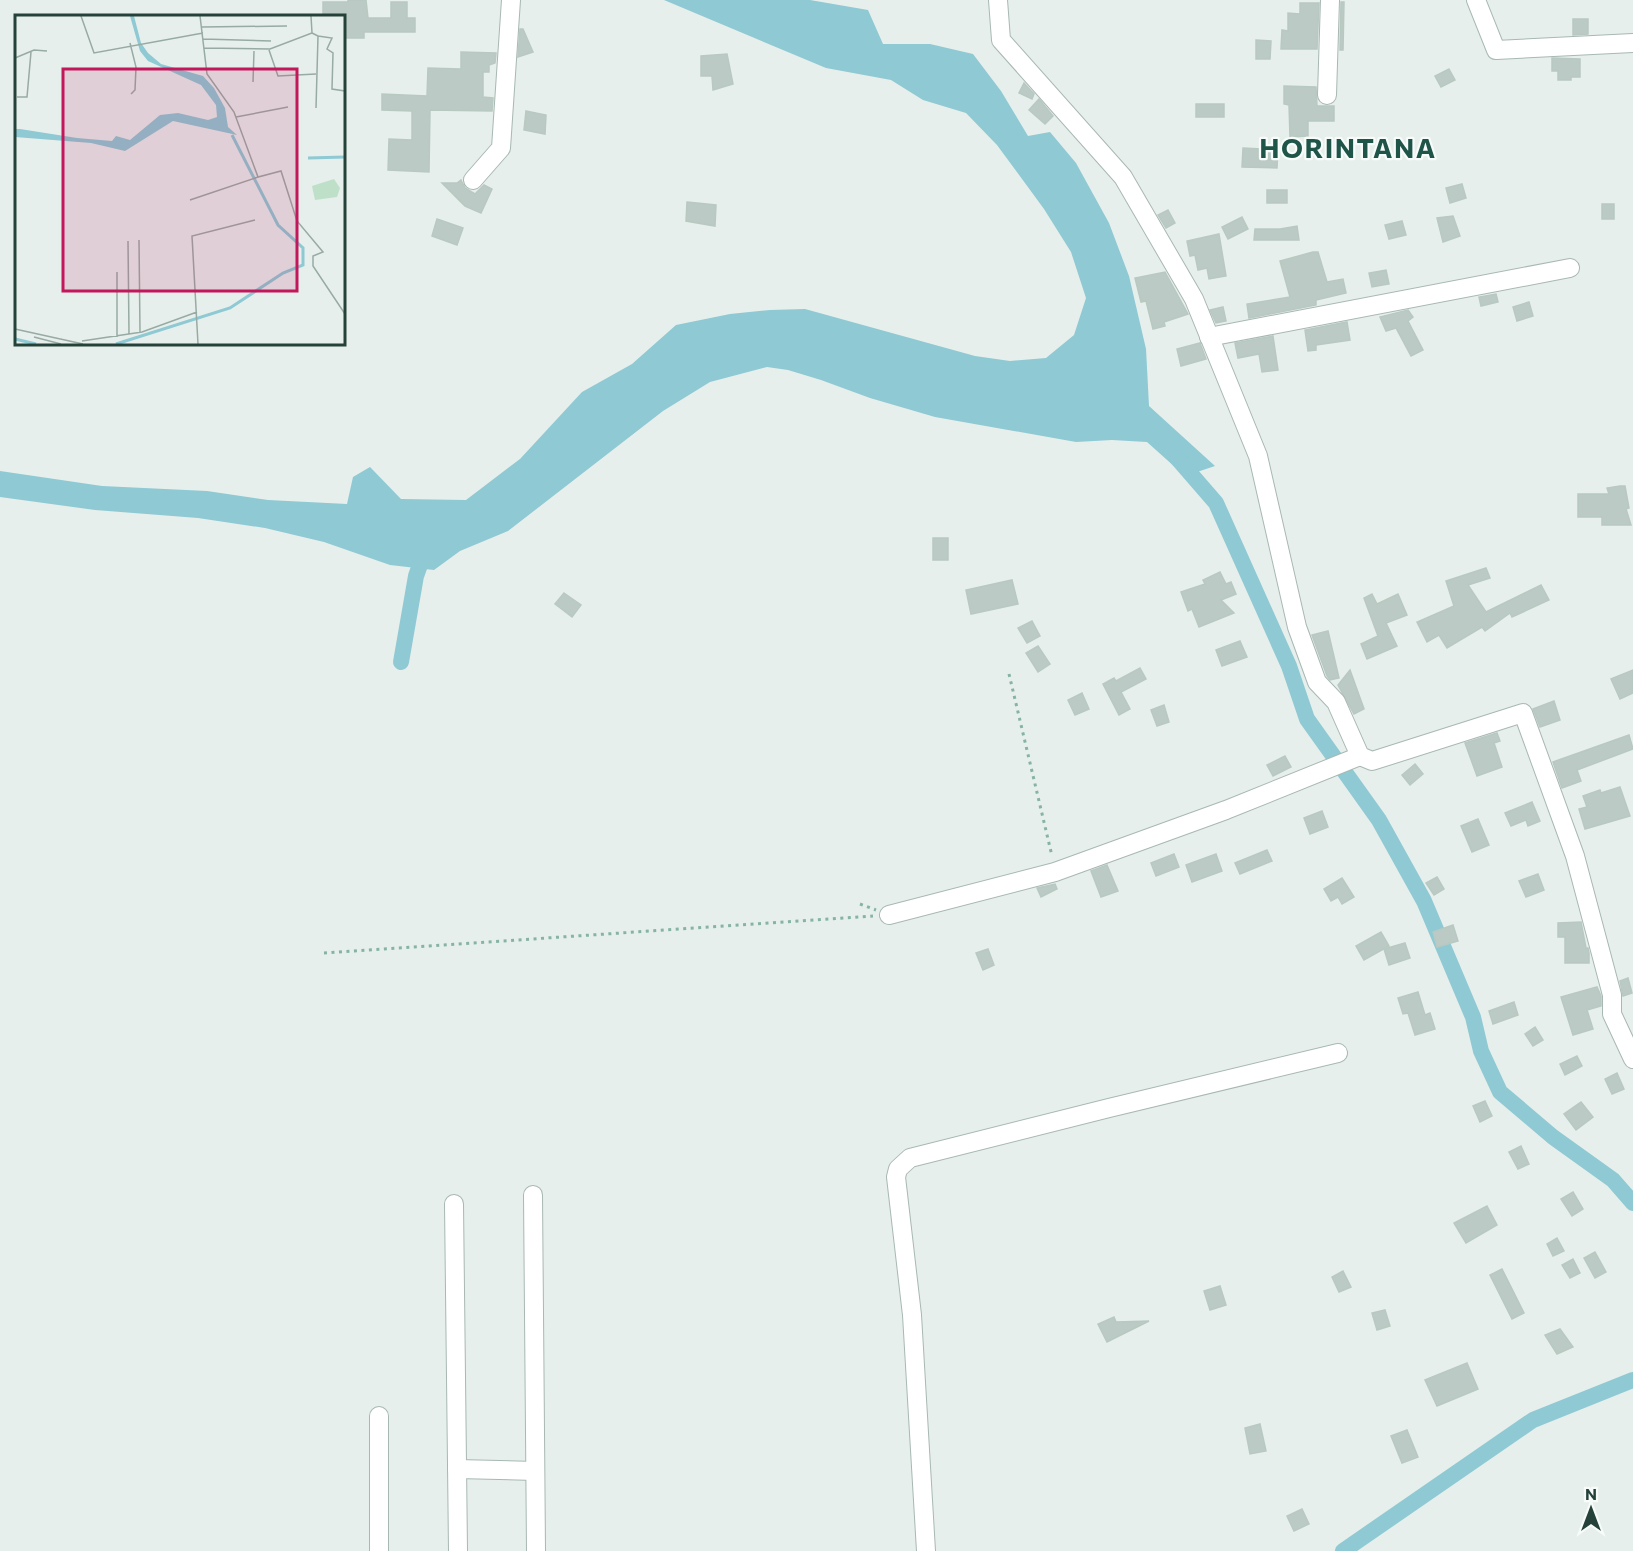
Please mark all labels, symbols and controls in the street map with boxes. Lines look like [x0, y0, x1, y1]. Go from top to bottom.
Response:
inset map [15, 15, 345, 345]
district label: HORINTANA [1259, 131, 1437, 164]
north arrow [1561, 1479, 1621, 1539]
text: N [1585, 1484, 1597, 1503]

